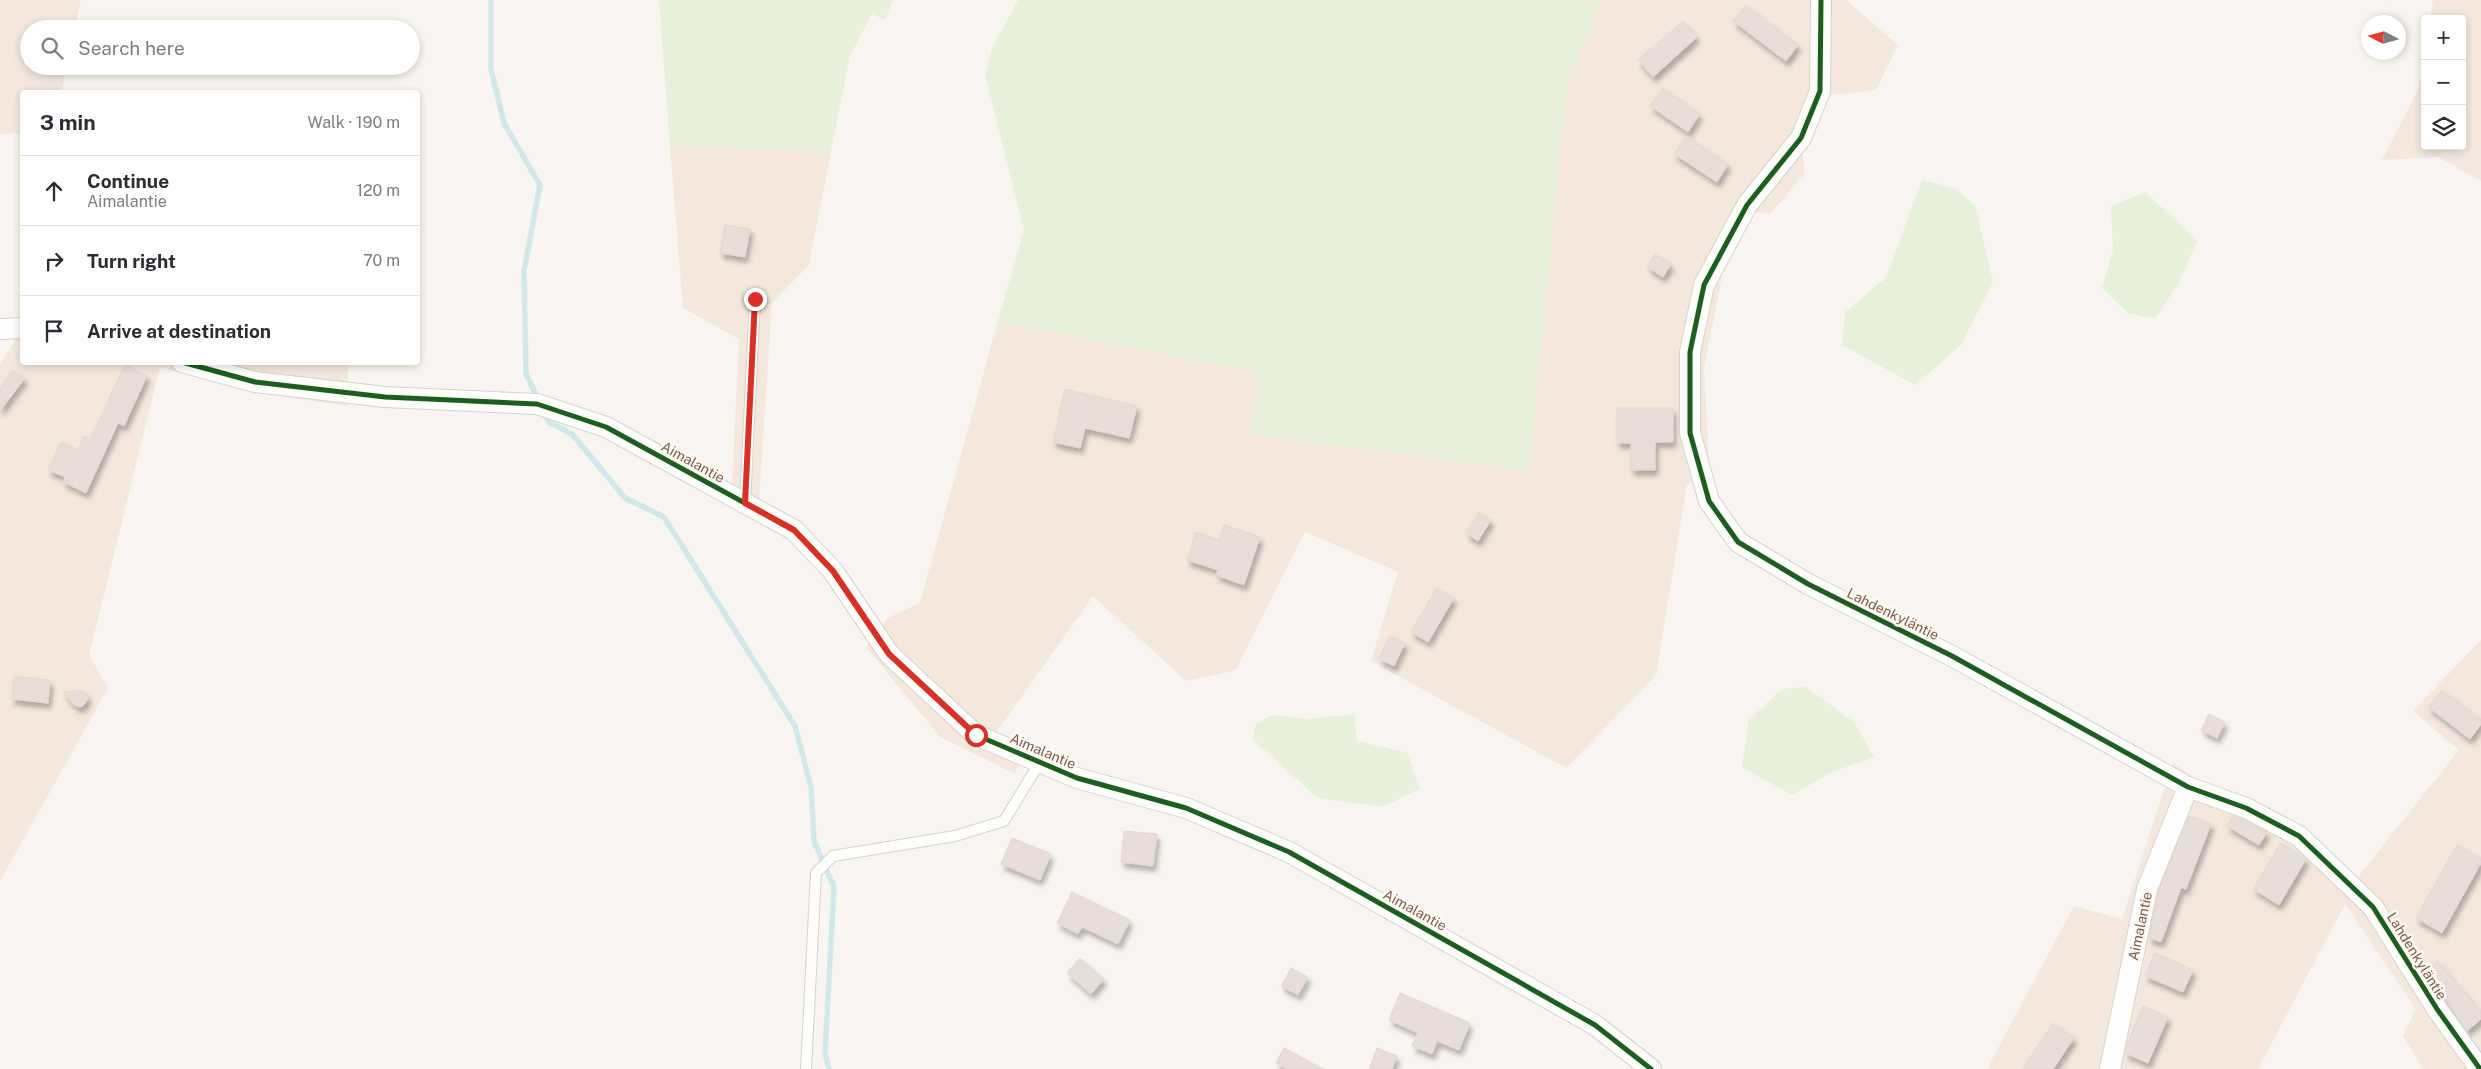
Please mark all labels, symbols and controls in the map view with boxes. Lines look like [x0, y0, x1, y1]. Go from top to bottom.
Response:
north arrow [2361, 15, 2406, 60]
map controls [2421, 15, 2466, 150]
button: + [2421, 15, 2466, 60]
search box [20, 20, 420, 75]
icon: search [38, 34, 66, 62]
text: Search here [78, 37, 185, 59]
button: − [2421, 60, 2466, 105]
button: layers [2421, 105, 2466, 150]
text: 3 min [40, 110, 96, 135]
text: Walk · 190 m [308, 113, 400, 132]
text: Continue [87, 170, 169, 192]
icon: ahead [40, 177, 68, 205]
text: 120 m [356, 181, 400, 200]
text: Aimalantie [87, 192, 167, 211]
icon: right [40, 247, 68, 275]
text: Turn right [87, 250, 176, 272]
text: 70 m [363, 251, 400, 270]
route end [744, 288, 767, 311]
icon: arrive [40, 317, 68, 345]
text: Arrive at destination [87, 320, 271, 342]
street label: Aimalantie [659, 438, 727, 486]
street label: Lahdenkyläntie [1845, 585, 1942, 643]
route start [965, 724, 988, 747]
street label: Aimalantie [1008, 730, 1078, 772]
street label: Aimalantie [1381, 886, 1449, 934]
street label: Aimalantie [2125, 890, 2155, 962]
street label: Lahdenkyläntie [2384, 909, 2450, 1003]

